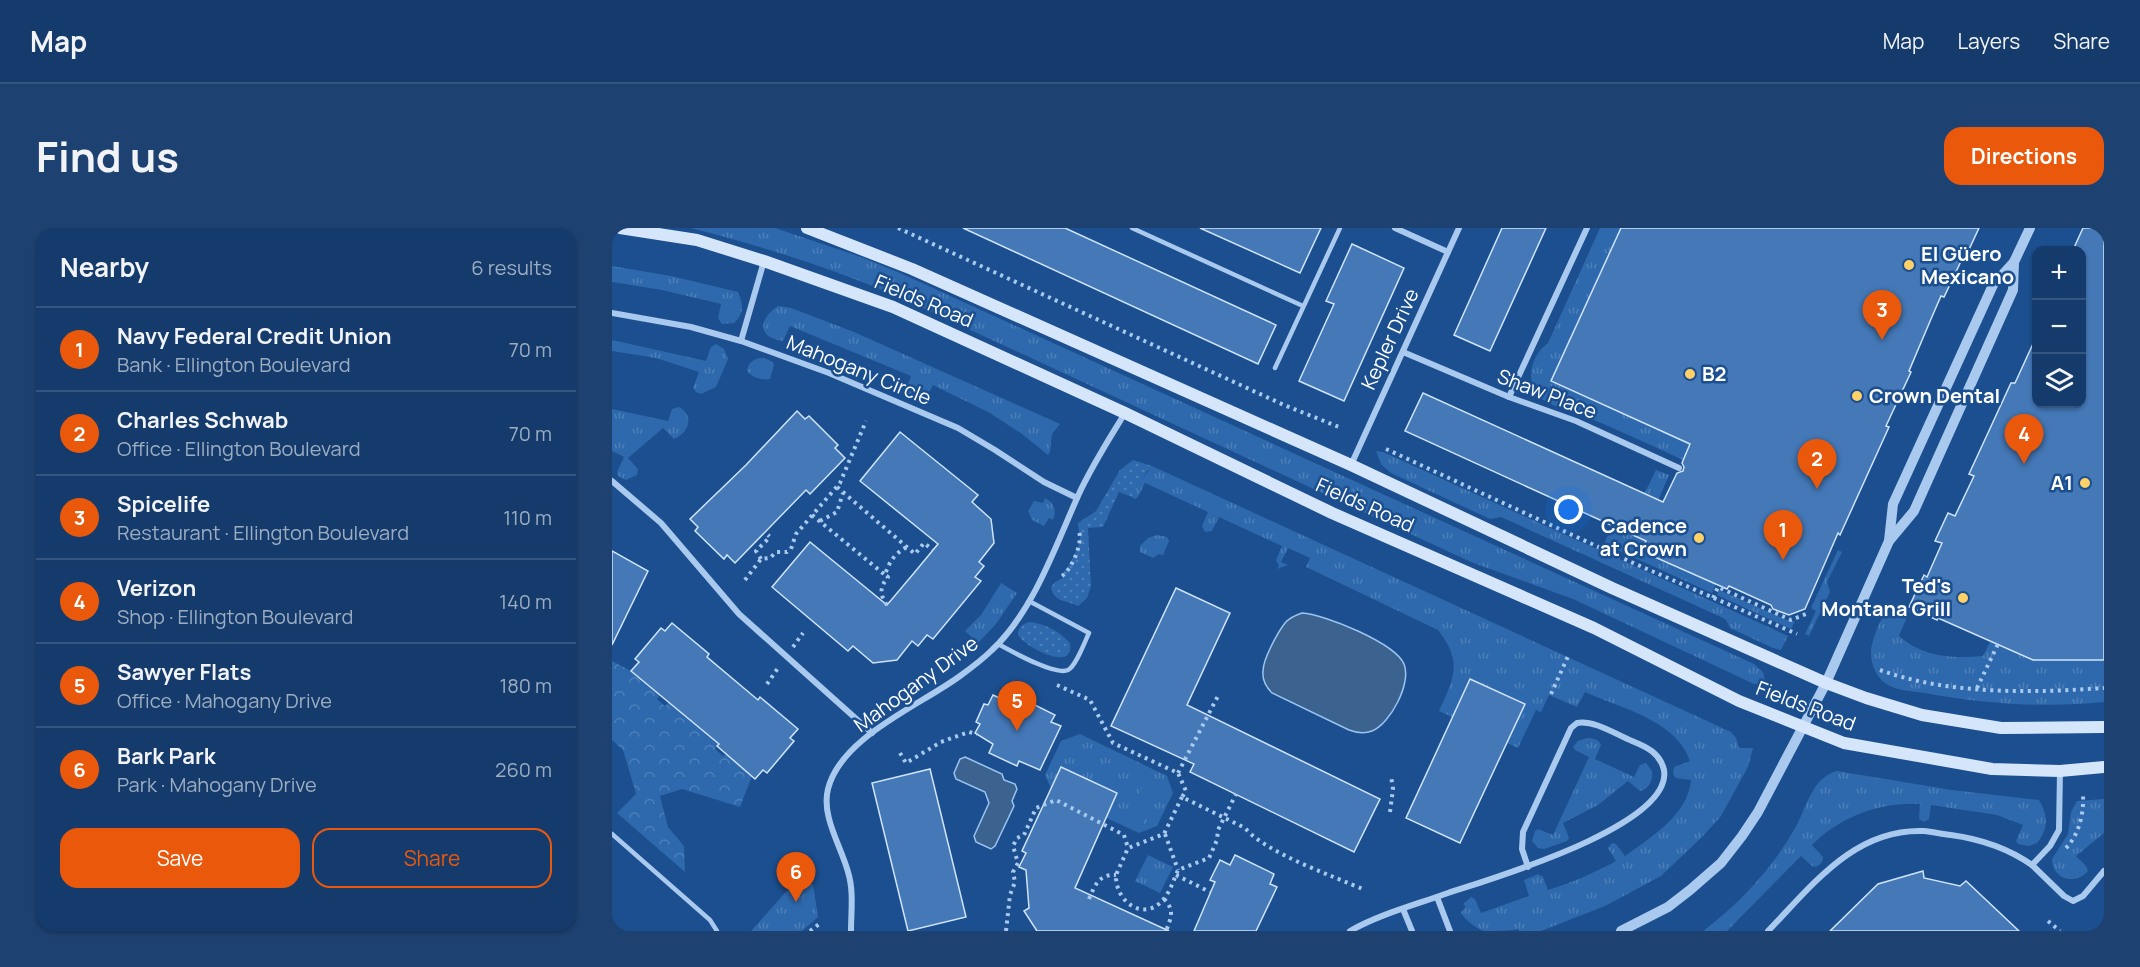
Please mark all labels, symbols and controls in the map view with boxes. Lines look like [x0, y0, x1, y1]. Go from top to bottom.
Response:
text: Map [30, 22, 87, 60]
text: Map [1883, 27, 1924, 55]
text: Layers [1957, 27, 2020, 55]
text: Share [2053, 27, 2110, 55]
text: Find us [36, 127, 179, 185]
button: Directions [1944, 127, 2104, 185]
place label: El Güero Mexicano [1921, 240, 2014, 290]
map controls [2032, 246, 2086, 408]
button: + [2032, 246, 2086, 300]
text: Nearby [60, 249, 149, 285]
text: 6 results [471, 254, 552, 281]
marker: El Güero Mexicano [1902, 258, 1916, 272]
street label: Fields Road [871, 268, 978, 333]
street label: Kepler Drive [1354, 284, 1425, 394]
pin: 3 [1862, 291, 1902, 340]
button: − [2032, 300, 2086, 354]
text: Navy Federal Credit Union [117, 321, 392, 351]
street label: Mahogany Circle [783, 328, 936, 411]
text: 1 [75, 336, 84, 363]
text: 70 m [509, 336, 552, 363]
text: Bank · Ellington Boulevard [117, 351, 351, 378]
button: layers [2032, 354, 2086, 408]
place label: B2 [1702, 360, 1727, 387]
street label: Shaw Place [1494, 362, 1601, 425]
marker: B2 [1683, 367, 1697, 381]
place label: Crown Dental [1869, 382, 2000, 409]
marker: Crown Dental [1850, 389, 1864, 403]
text: Charles Schwab [117, 405, 288, 435]
pin: 4 [2004, 414, 2044, 464]
text: 2 [74, 420, 85, 447]
text: 70 m [509, 420, 552, 447]
text: Office · Ellington Boulevard [117, 435, 361, 462]
pin: 2 [1798, 440, 1836, 489]
place label: A1 [2051, 469, 2073, 496]
street label: Fields Road [1312, 471, 1419, 538]
marker: A1 [2078, 476, 2092, 490]
text: Spicelife [117, 489, 210, 519]
your location [1554, 495, 1583, 524]
text: 3 [74, 504, 85, 531]
text: 110 m [503, 504, 552, 531]
pin: 1 [1764, 510, 1802, 560]
place label: Cadence at Crown [1600, 512, 1687, 562]
text: Restaurant · Ellington Boulevard [117, 519, 409, 546]
marker: Cadence at Crown [1692, 531, 1706, 545]
place label: Ted's Montana Grill [1821, 572, 1951, 622]
text: Verizon [117, 573, 196, 603]
text: 4 [73, 588, 86, 615]
text: 140 m [499, 588, 552, 615]
marker: Ted's Montana Grill [1956, 591, 1970, 605]
text: Shop · Ellington Boulevard [117, 603, 353, 630]
street label: Mahogany Drive [848, 629, 983, 738]
text: Sawyer Flats [117, 657, 251, 687]
text: 5 [74, 672, 85, 699]
text: 180 m [499, 672, 552, 699]
street label: Fields Road [1752, 674, 1860, 737]
pin: 5 [998, 682, 1036, 731]
text: Office · Mahogany Drive [117, 687, 332, 714]
text: Bark Park [117, 741, 216, 771]
text: 6 [73, 756, 86, 783]
text: 260 m [495, 756, 552, 783]
text: Park · Mahogany Drive [117, 771, 317, 798]
button: Save [60, 828, 300, 888]
button: Share [312, 828, 552, 888]
pin: 6 [776, 852, 816, 902]

